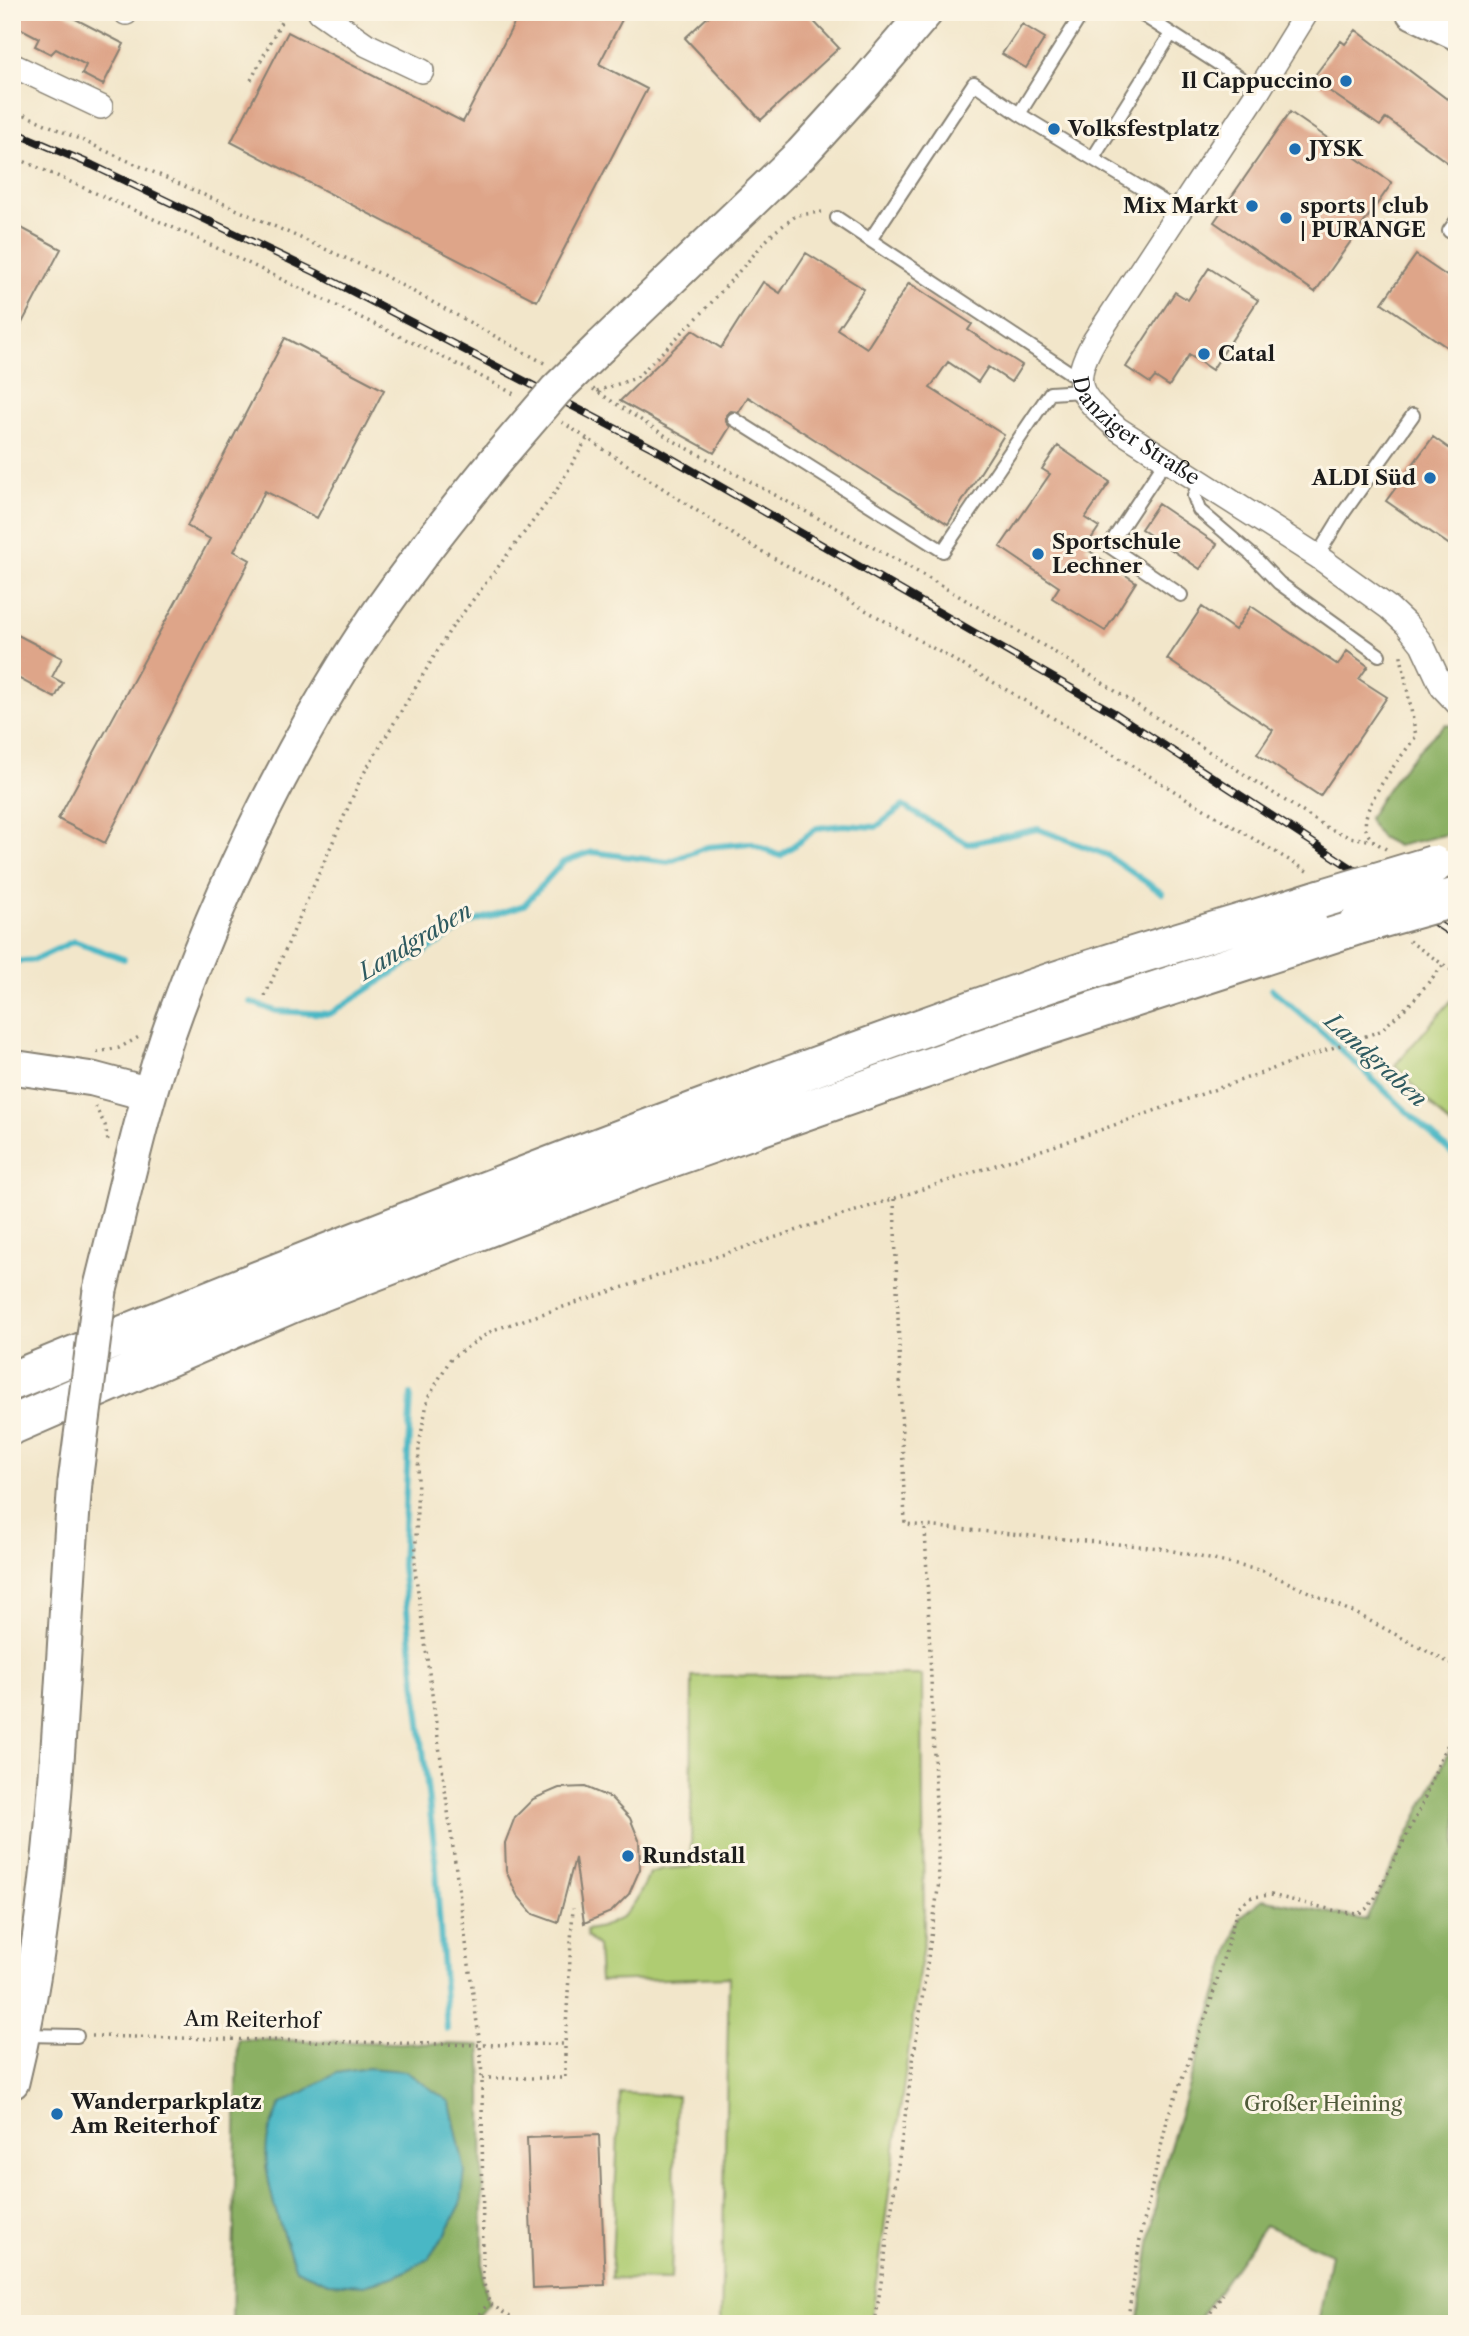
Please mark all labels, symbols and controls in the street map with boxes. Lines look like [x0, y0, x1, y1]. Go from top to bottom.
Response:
place label: Il Cappuccino [1181, 68, 1332, 93]
marker: Il Cappuccino [1338, 73, 1354, 89]
place label: Volksfestplatz [1067, 116, 1220, 141]
marker: Volksfestplatz [1046, 121, 1062, 137]
place label: JYSK [1305, 136, 1364, 161]
marker: JYSK [1287, 141, 1303, 157]
place label: Mix Markt [1123, 193, 1239, 218]
place label: sports | club | PURANGE [1300, 193, 1429, 242]
marker: Mix Markt [1244, 198, 1260, 214]
marker: sports | club | PURANGE [1278, 210, 1294, 226]
place label: Catal [1218, 341, 1275, 366]
marker: Catal [1196, 346, 1212, 362]
street label: Danziger Straße [1068, 374, 1205, 490]
place label: ALDI Süd [1311, 465, 1416, 490]
marker: ALDI Süd [1422, 470, 1438, 486]
place label: Sportschule Lechner [1052, 529, 1181, 578]
marker: Sportschule Lechner [1030, 546, 1046, 562]
water label: Landgraben [351, 896, 477, 987]
water label: Landgraben [1318, 1006, 1433, 1113]
place label: Rundstall [642, 1843, 746, 1868]
marker: Rundstall [620, 1848, 636, 1864]
street label: Am Reiterhof [183, 2006, 323, 2033]
place label: Wanderparkplatz Am Reiterhof [70, 2089, 262, 2138]
park label: Großer Heining [1244, 2091, 1403, 2116]
marker: Wanderparkplatz Am Reiterhof [49, 2106, 65, 2122]

